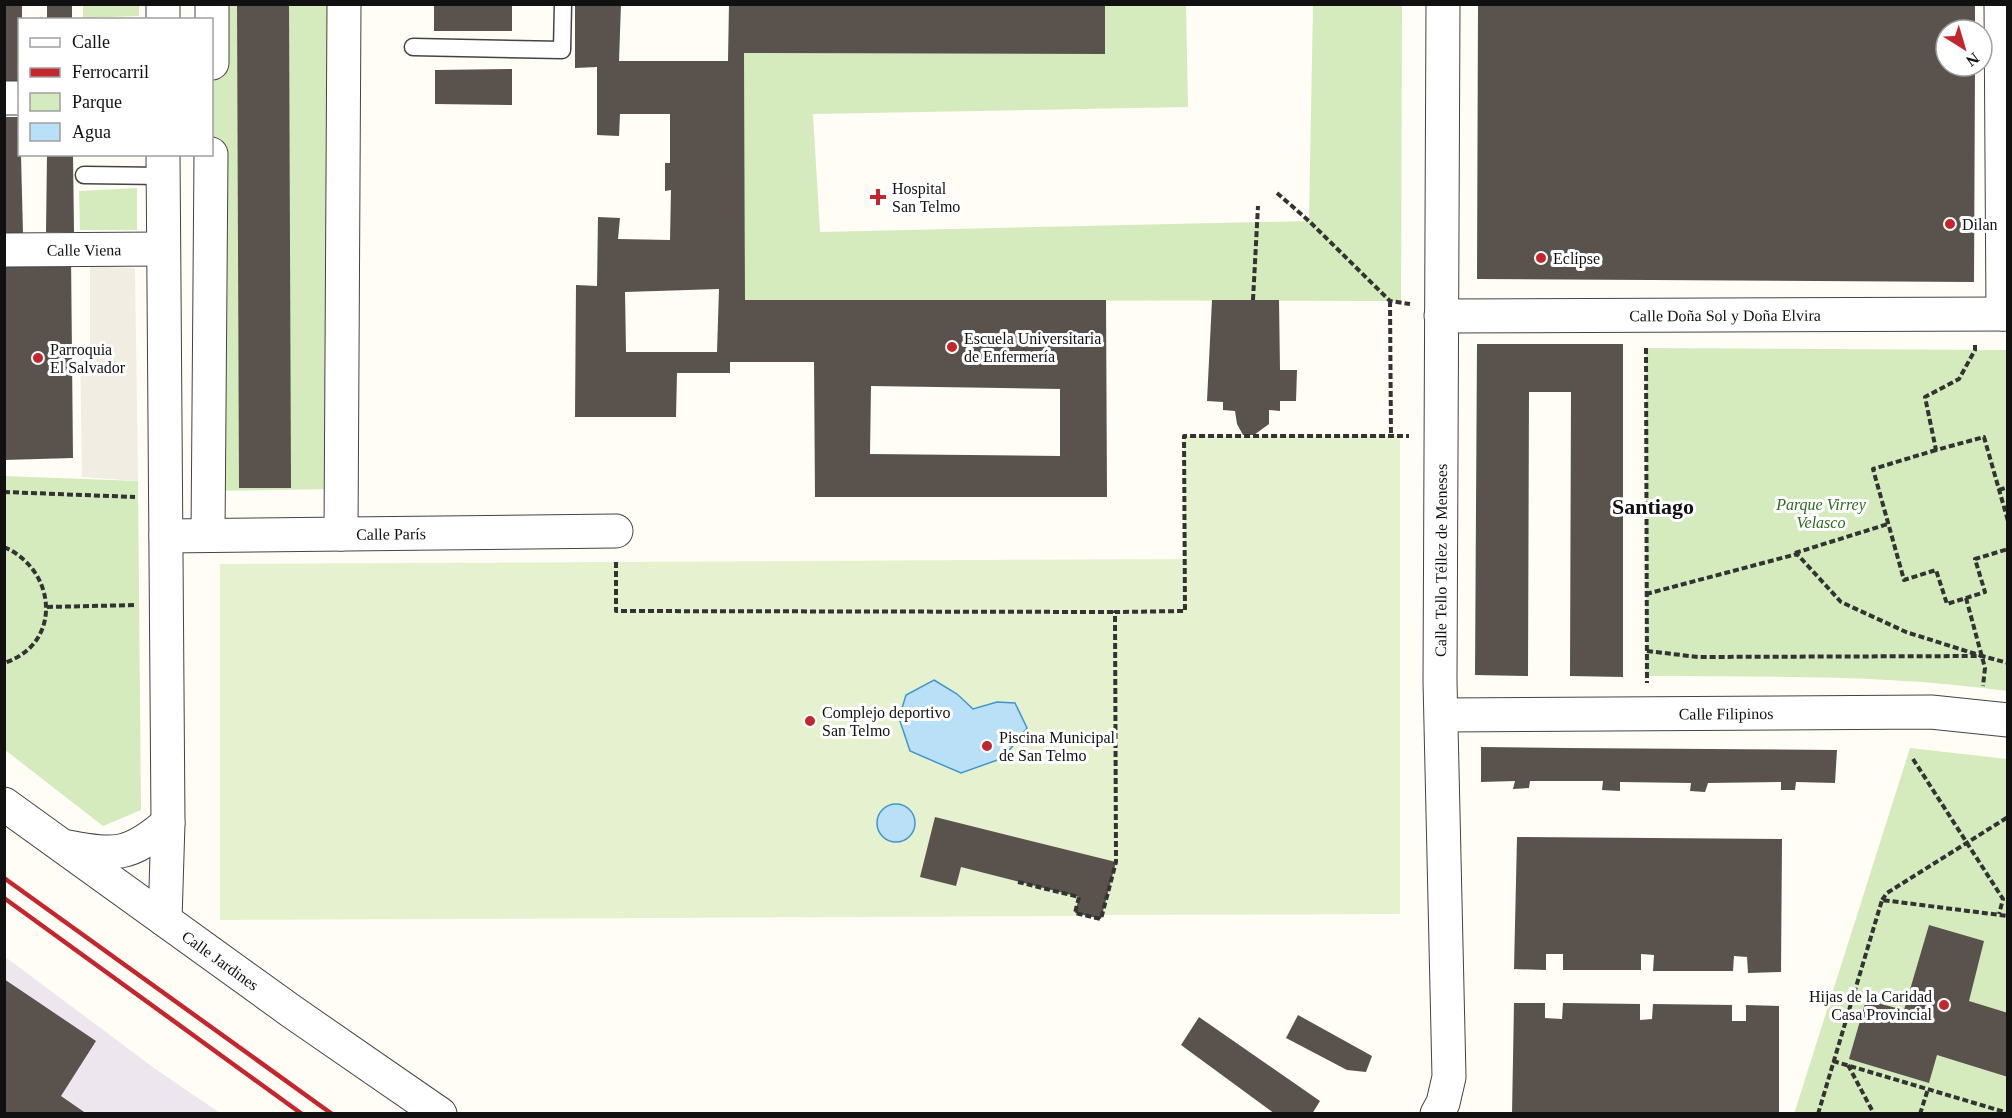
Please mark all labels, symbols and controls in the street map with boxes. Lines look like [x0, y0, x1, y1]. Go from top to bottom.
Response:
legend [18, 18, 213, 156]
north arrow [1934, 18, 1994, 78]
text: Calle [72, 32, 110, 52]
text: N [1963, 49, 1982, 70]
text: Ferrocarril [72, 62, 149, 82]
text: Parque [72, 92, 122, 112]
text: Agua [72, 122, 111, 142]
place label: Hospital San Telmo [892, 180, 960, 215]
marker: Hospital San Telmo [869, 188, 887, 206]
place label: Dilan [1962, 216, 1998, 233]
marker: Dilan [1943, 217, 1957, 231]
street label: Calle Viena [47, 241, 121, 258]
place label: Eclipse [1553, 250, 1600, 268]
marker: Eclipse [1534, 251, 1548, 265]
street label: Calle Doña Sol y Doña Elvira [1629, 306, 1821, 324]
place label: Escuela Universitaria de Enfermería [964, 330, 1101, 365]
marker: Escuela Universitaria de Enfermería [945, 340, 959, 354]
place label: Parroquia El Salvador [50, 341, 126, 376]
marker: Parroquia El Salvador [31, 351, 45, 365]
street label: Calle Tello Téllez de Meneses [1432, 464, 1449, 657]
district label: Santiago [1612, 494, 1694, 519]
park label: Parque Virrey Velasco [1775, 496, 1867, 531]
street label: Calle París [356, 525, 426, 542]
place label: Complejo deportivo San Telmo [822, 704, 950, 739]
street label: Calle Filipinos [1679, 704, 1773, 723]
marker: Complejo deportivo San Telmo [803, 714, 817, 728]
place label: Piscina Municipal de San Telmo [999, 729, 1116, 764]
marker: Piscina Municipal de San Telmo [980, 739, 994, 753]
street label: Calle Jardines [179, 927, 262, 993]
place label: Hijas de la Caridad Casa Provincial [1809, 988, 1933, 1023]
marker: Hijas de la Caridad Casa Provincial [1937, 998, 1951, 1012]

